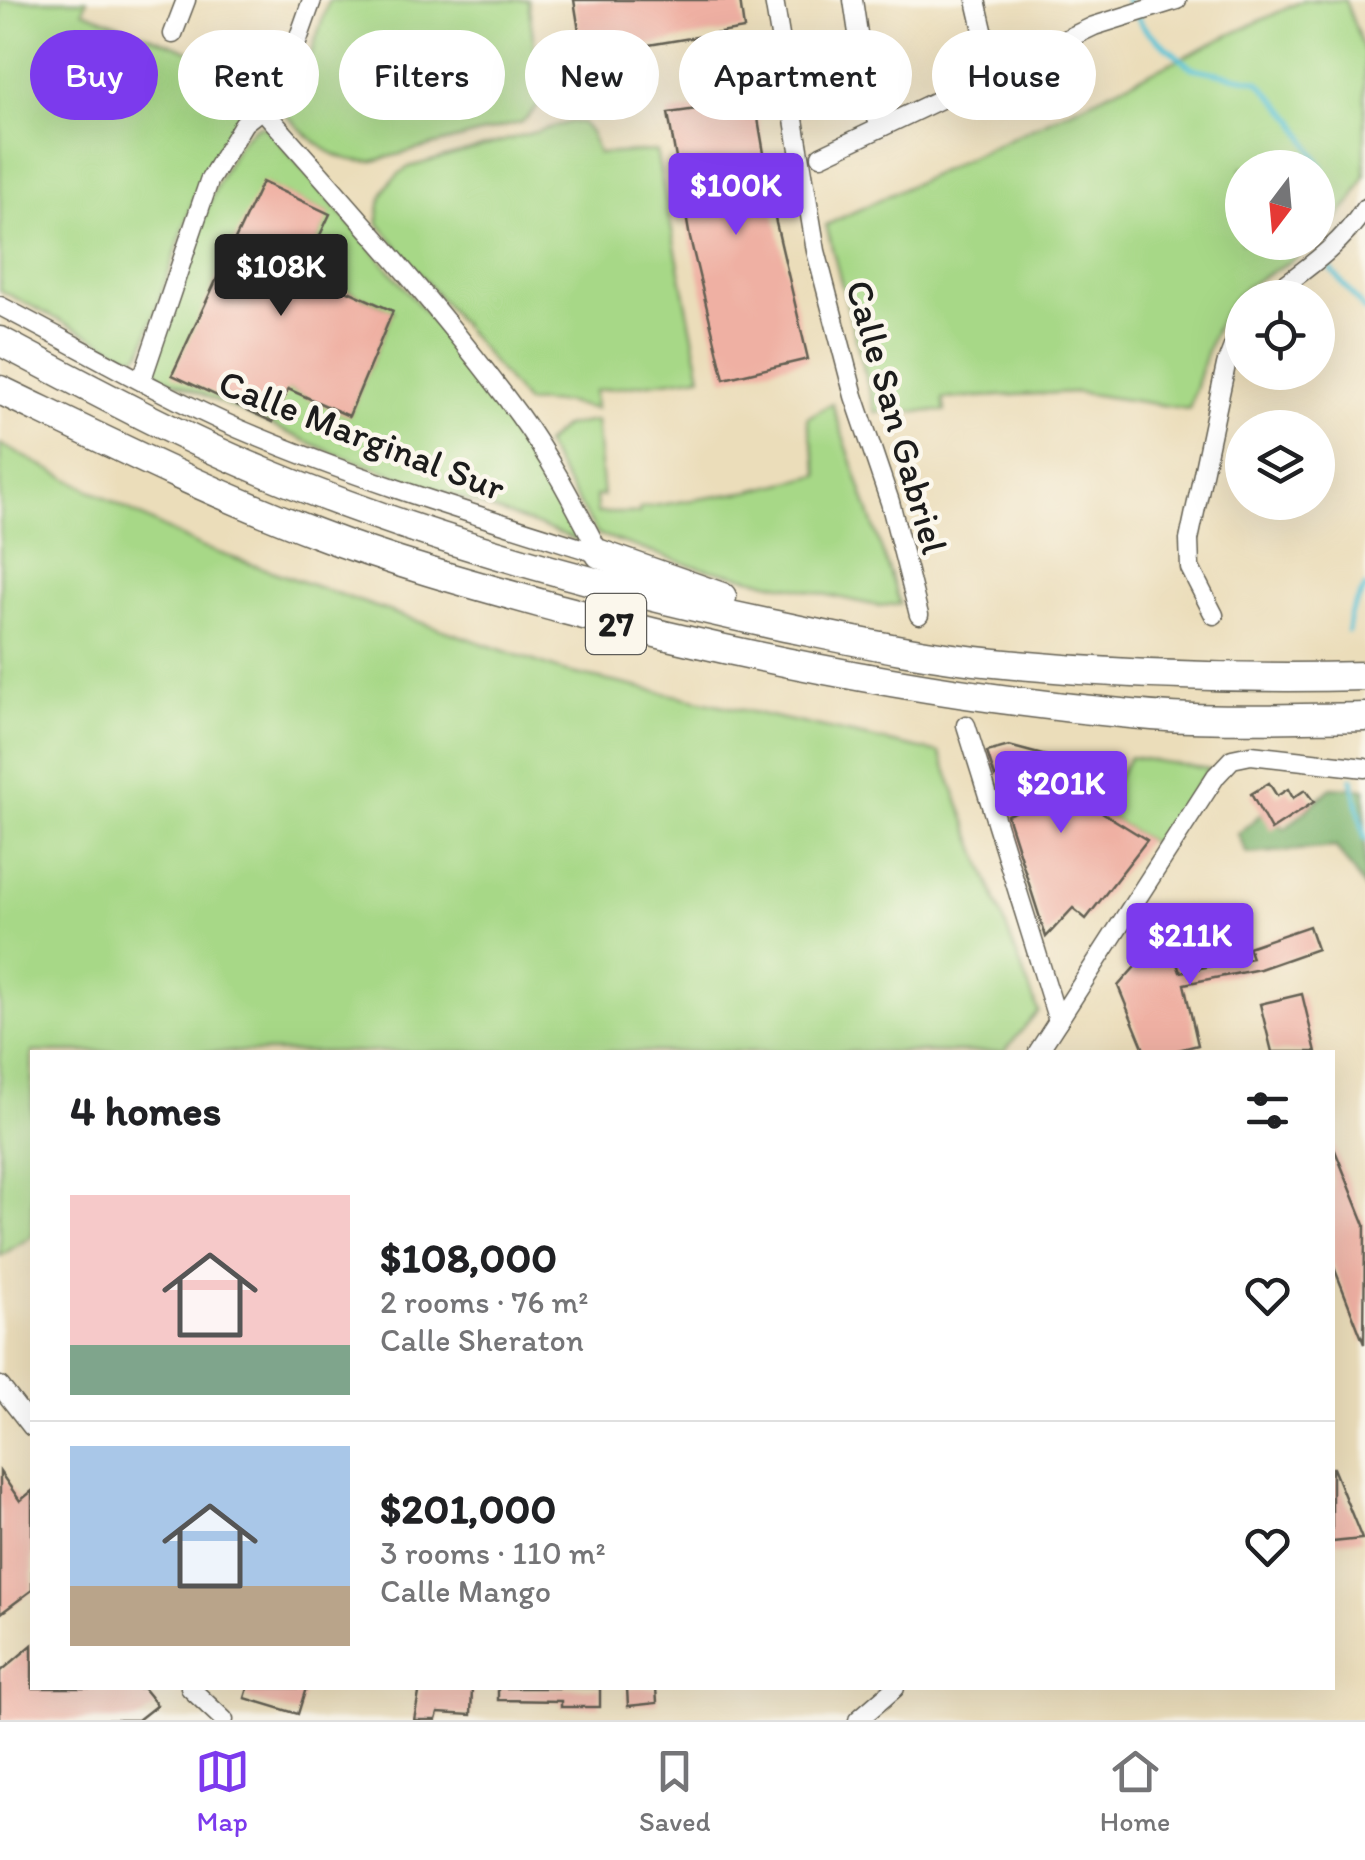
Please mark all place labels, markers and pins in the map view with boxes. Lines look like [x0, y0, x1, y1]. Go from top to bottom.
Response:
pin: $100K [666, 153, 806, 238]
pin: $108K [211, 234, 351, 319]
pin: $201K [991, 751, 1131, 836]
pin: $211K [1120, 903, 1260, 988]

